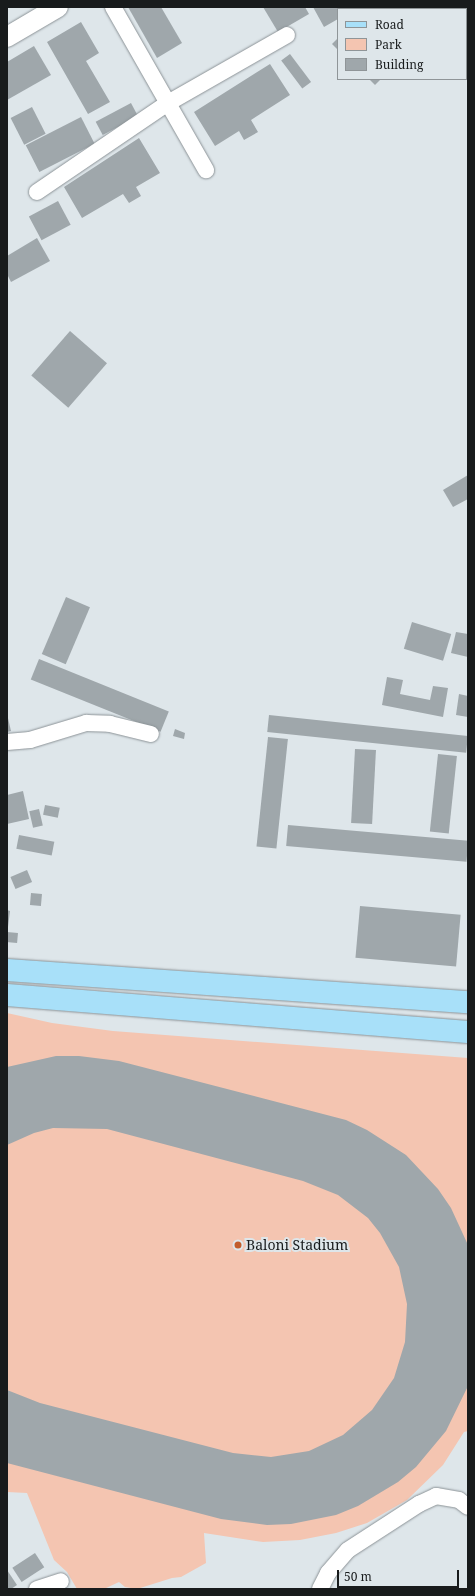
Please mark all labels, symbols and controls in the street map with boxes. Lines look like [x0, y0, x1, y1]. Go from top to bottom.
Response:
legend [337, 8, 467, 80]
text: Road [375, 16, 404, 33]
text: Park [375, 36, 402, 53]
text: Building [375, 56, 423, 73]
place label: Baloni Stadium [246, 1237, 348, 1253]
marker: Baloni Stadium [233, 1240, 243, 1250]
scale bar [339, 1562, 461, 1588]
text: 50 m [344, 1568, 372, 1585]

